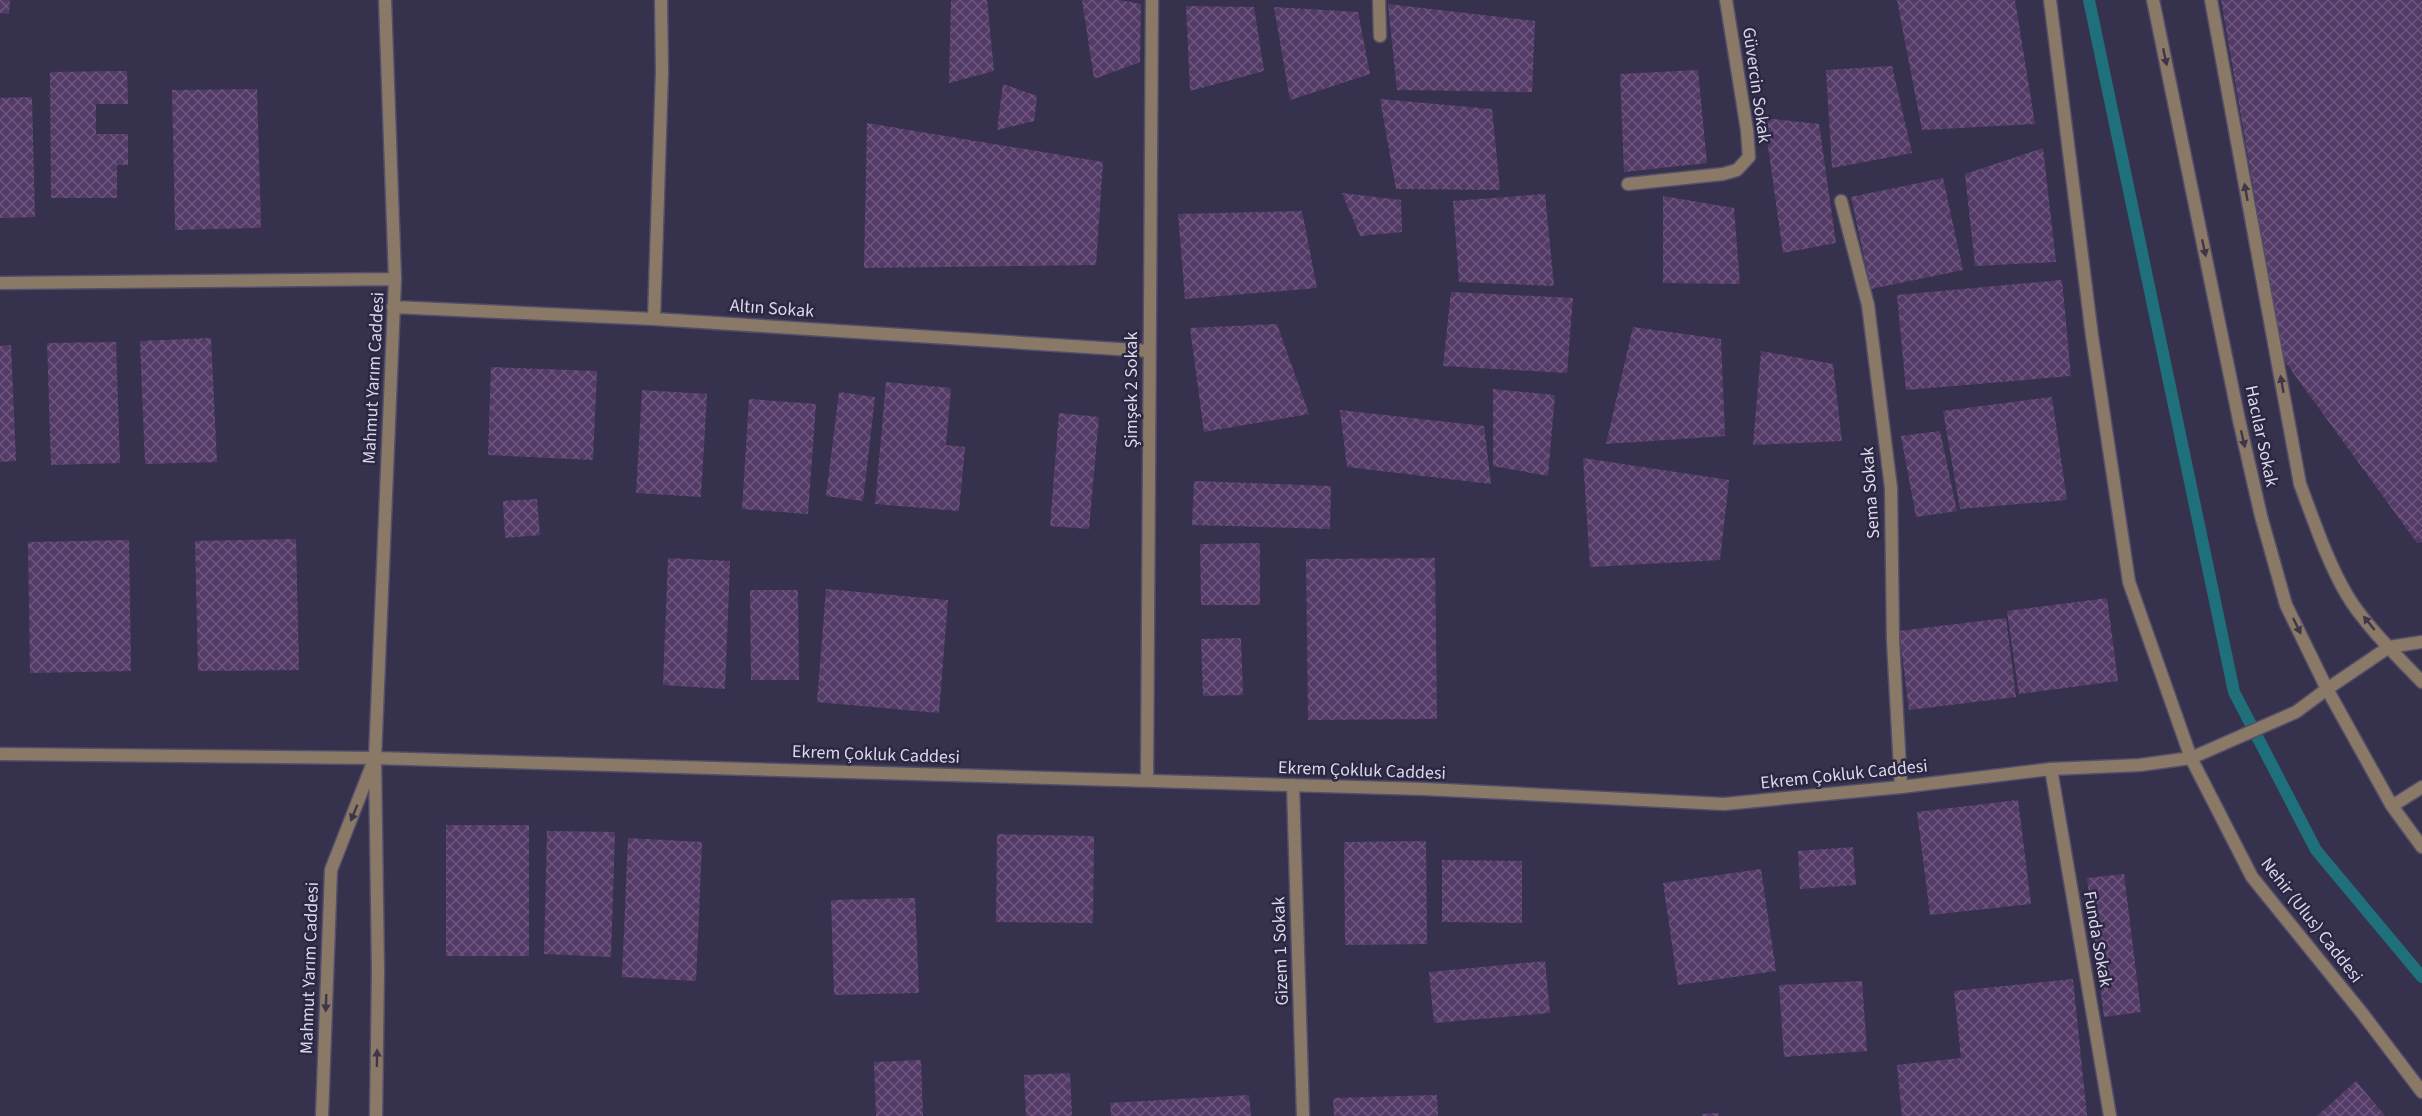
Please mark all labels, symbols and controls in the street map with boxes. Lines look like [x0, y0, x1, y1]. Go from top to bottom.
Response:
street label: Güvercin Sokak [1736, 26, 1777, 145]
one-way arrow [2161, 48, 2170, 67]
one-way arrow [2242, 182, 2251, 201]
one-way arrow [2200, 239, 2209, 258]
street label: Mahmut Yarım Caddesi [357, 291, 390, 465]
street label: Altın Sokak [729, 293, 815, 324]
street label: Şimşek 2 Sokak [1119, 332, 1144, 448]
one-way arrow [2277, 374, 2286, 393]
street label: Hacılar Sokak [2239, 383, 2284, 489]
one-way arrow [2239, 430, 2249, 449]
street label: Sema Sokak [1855, 446, 1886, 540]
one-way arrow [2363, 615, 2376, 631]
one-way arrow [2292, 618, 2301, 635]
street label: Ekrem Çokluk Caddesi [792, 739, 960, 770]
street label: Ekrem Çokluk Caddesi [1759, 753, 1929, 796]
street label: Ekrem Çokluk Caddesi [1278, 755, 1446, 786]
one-way arrow [348, 804, 358, 822]
street label: Nehir (Ulus) Caddesi [2255, 852, 2369, 988]
street label: Mahmut Yarım Caddesi [294, 882, 325, 1055]
street label: Funda Sokak [2077, 889, 2118, 989]
street label: Gizem 1 Sokak [1266, 896, 1295, 1006]
one-way arrow [322, 994, 331, 1013]
one-way arrow [372, 1048, 382, 1067]

